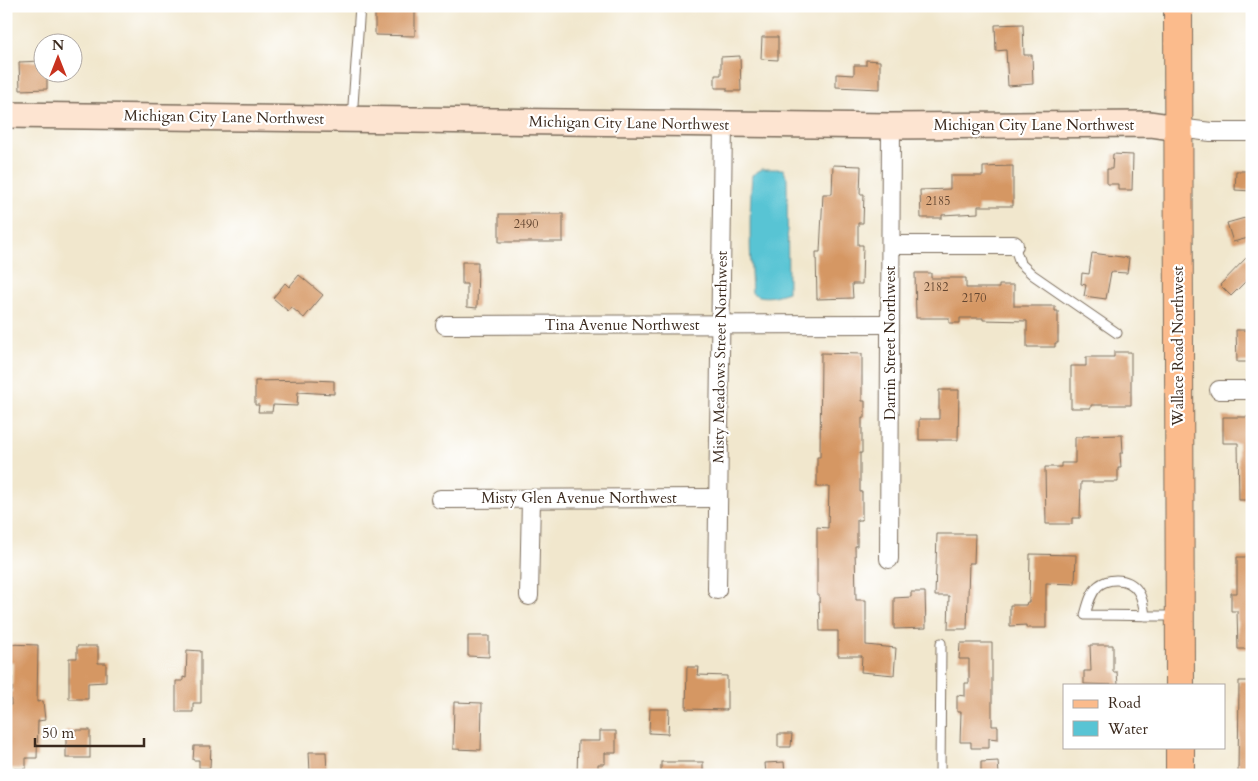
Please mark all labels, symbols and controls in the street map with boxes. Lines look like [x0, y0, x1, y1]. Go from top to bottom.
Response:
north arrow [32, 32, 82, 82]
text: N [52, 36, 64, 55]
street label: Michigan City Lane Northwest [124, 105, 325, 129]
street label: Michigan City Lane Northwest [529, 111, 730, 135]
street label: Michigan City Lane Northwest [934, 115, 1134, 135]
house number: 2185 [926, 193, 950, 209]
house number: 2490 [514, 216, 538, 232]
street label: Misty Meadows Street Northwest [708, 250, 732, 464]
street label: Darrin Street Northwest [880, 266, 900, 420]
street label: Wallace Road Northwest [1168, 266, 1188, 427]
house number: 2182 [924, 279, 948, 295]
house number: 2170 [962, 290, 986, 306]
street label: Tina Avenue Northwest [545, 315, 700, 335]
street label: Misty Glen Avenue Northwest [481, 488, 677, 508]
legend [1063, 684, 1226, 748]
text: Road [1108, 693, 1141, 713]
scale bar [35, 716, 144, 748]
text: Water [1107, 719, 1149, 739]
text: 50 m [42, 723, 74, 743]

